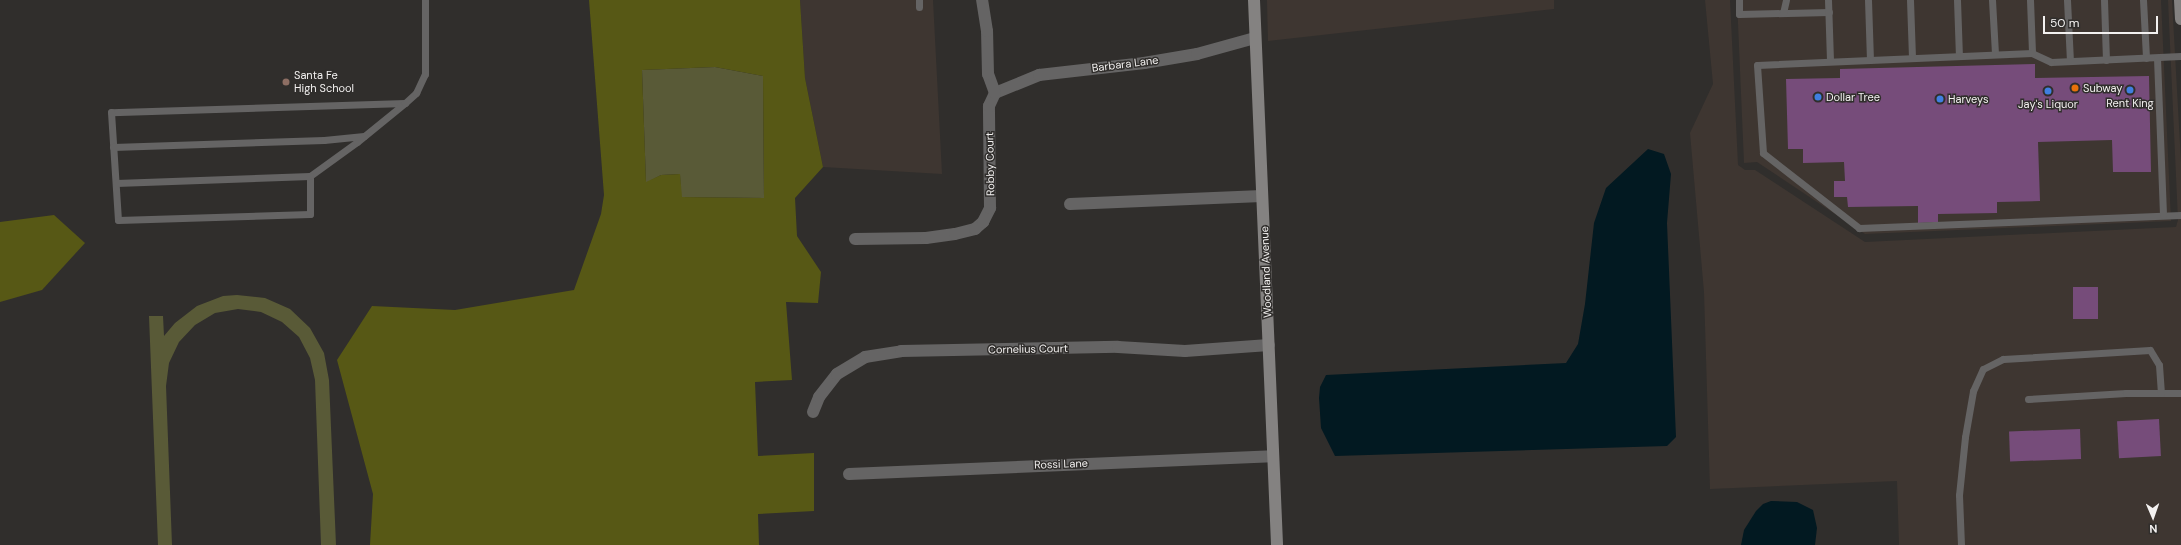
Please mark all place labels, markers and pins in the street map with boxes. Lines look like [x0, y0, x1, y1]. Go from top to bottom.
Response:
place label: Santa Fe High School [294, 69, 354, 95]
marker: Santa Fe High School [281, 77, 291, 87]
place label: Subway [2083, 81, 2122, 95]
marker: Subway [2070, 83, 2080, 93]
marker: Rent King [2125, 85, 2135, 95]
marker: Jay's Liquor [2043, 86, 2053, 96]
place label: Dollar Tree [1826, 90, 1880, 104]
marker: Dollar Tree [1813, 92, 1823, 102]
place label: Harveys [1948, 92, 1988, 106]
marker: Harveys [1935, 94, 1945, 104]
place label: Rent King [2106, 96, 2154, 110]
place label: Jay's Liquor [2018, 97, 2078, 111]

